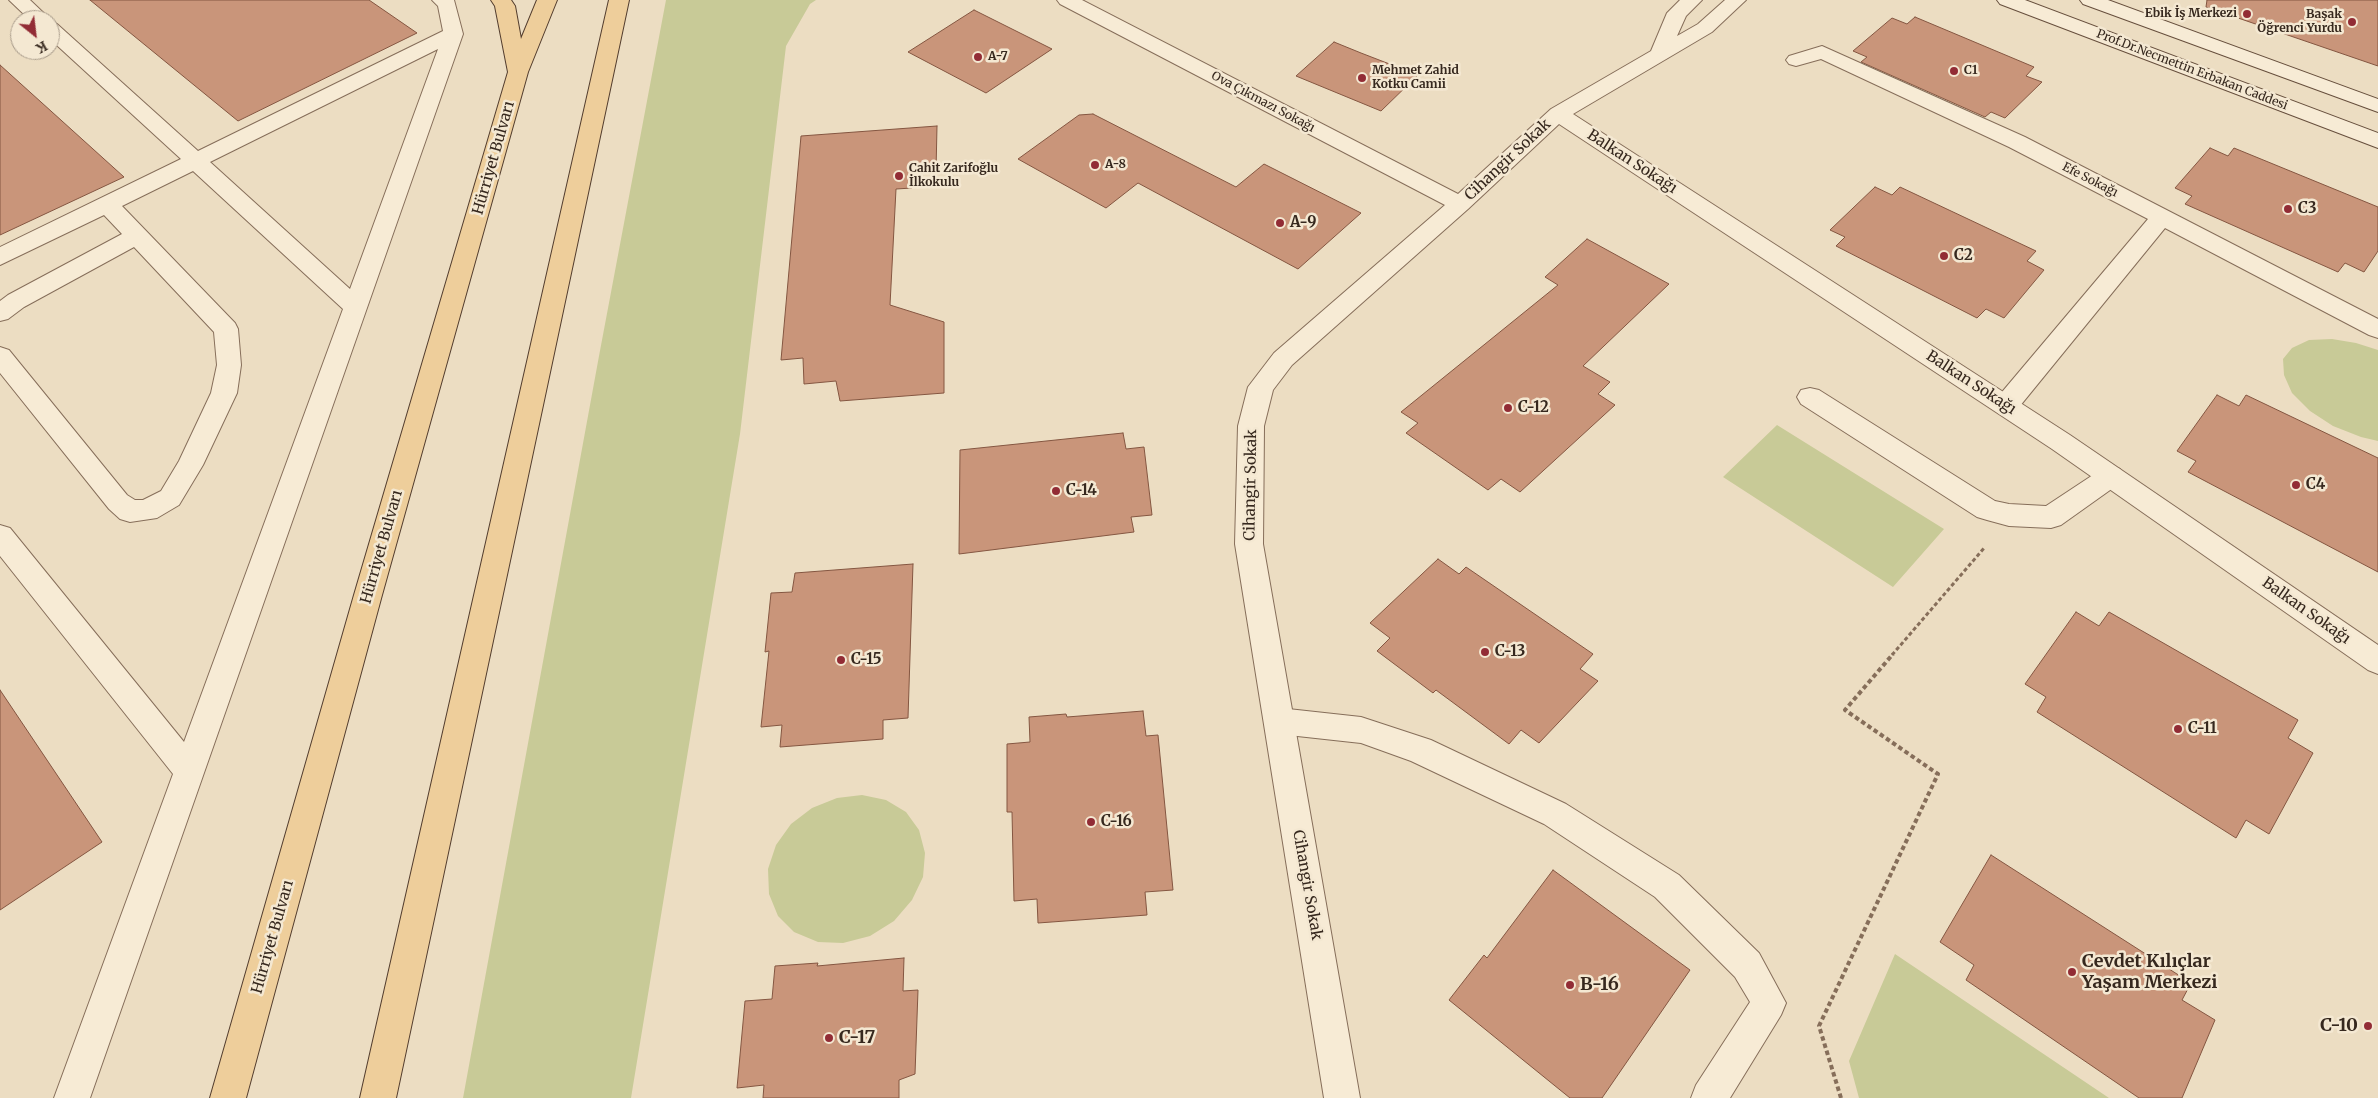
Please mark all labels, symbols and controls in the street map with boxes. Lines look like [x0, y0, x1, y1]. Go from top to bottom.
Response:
place label: Ebik İş Merkezi [2145, 7, 2237, 21]
marker: Ebik İş Merkezi [2241, 8, 2253, 20]
place label: Başak Öğrenci Yurdu [2257, 8, 2342, 36]
north arrow [10, 10, 60, 60]
marker: Başak Öğrenci Yurdu [2346, 16, 2358, 28]
street label: Prof.Dr.Necmettin Erbakan Caddesi [2094, 27, 2290, 113]
text: K [33, 37, 51, 58]
place label: A-7 [988, 50, 1008, 64]
marker: A-7 [972, 51, 984, 63]
place label: Mehmet Zahid Kotku Camii [1372, 64, 1459, 92]
place label: C1 [1964, 64, 1978, 78]
marker: C1 [1948, 65, 1960, 77]
street label: Ova Çıkmazı Sokağı [1209, 69, 1317, 135]
marker: Mehmet Zahid Kotku Camii [1356, 72, 1368, 84]
street label: Hürriyet Bulvarı [469, 99, 519, 217]
street label: Cihangir Sokak [1461, 115, 1555, 205]
street label: Balkan Sokağı [1584, 126, 1680, 198]
place label: A-8 [1105, 158, 1126, 172]
marker: A-8 [1089, 159, 1101, 171]
street label: Efe Sokağı [2060, 160, 2120, 200]
place label: Cahit Zarifoğlu İlkokulu [909, 162, 998, 190]
marker: Cahit Zarifoğlu İlkokulu [893, 170, 905, 182]
place label: C3 [2298, 200, 2317, 218]
marker: C3 [2282, 203, 2294, 215]
place label: A-9 [1290, 214, 1316, 232]
marker: A-9 [1274, 217, 1286, 229]
place label: C2 [1954, 247, 1973, 265]
marker: C2 [1938, 250, 1950, 262]
street label: Balkan Sokağı [1923, 347, 2019, 419]
place label: C-12 [1518, 399, 1549, 417]
marker: C-12 [1502, 402, 1514, 414]
street label: Cihangir Sokak [1241, 429, 1261, 541]
place label: C4 [2306, 476, 2325, 494]
marker: C4 [2290, 479, 2302, 491]
place label: C-14 [1066, 482, 1097, 500]
marker: C-14 [1050, 485, 1062, 497]
street label: Hürriyet Bulvarı [357, 488, 407, 606]
street label: Balkan Sokağı [2258, 574, 2354, 648]
place label: C-13 [1495, 643, 1525, 661]
marker: C-13 [1479, 646, 1491, 658]
place label: C-15 [851, 651, 882, 669]
marker: C-15 [835, 654, 847, 666]
place label: C-11 [2188, 720, 2217, 738]
marker: C-11 [2172, 723, 2184, 735]
place label: C-16 [1101, 813, 1132, 831]
marker: C-16 [1085, 816, 1097, 828]
street label: Cihangir Sokak [1288, 829, 1326, 941]
street label: Hürriyet Bulvarı [248, 878, 298, 996]
place label: Cevdet Kılıçlar Yaşam Merkezi [2082, 951, 2217, 994]
marker: Cevdet Kılıçlar Yaşam Merkezi [2066, 966, 2078, 978]
place label: B-16 [1580, 974, 1619, 996]
marker: B-16 [1564, 979, 1576, 991]
place label: C-10 [2320, 1015, 2358, 1037]
marker: C-10 [2362, 1020, 2374, 1032]
place label: C-17 [839, 1027, 875, 1049]
marker: C-17 [823, 1032, 835, 1044]

